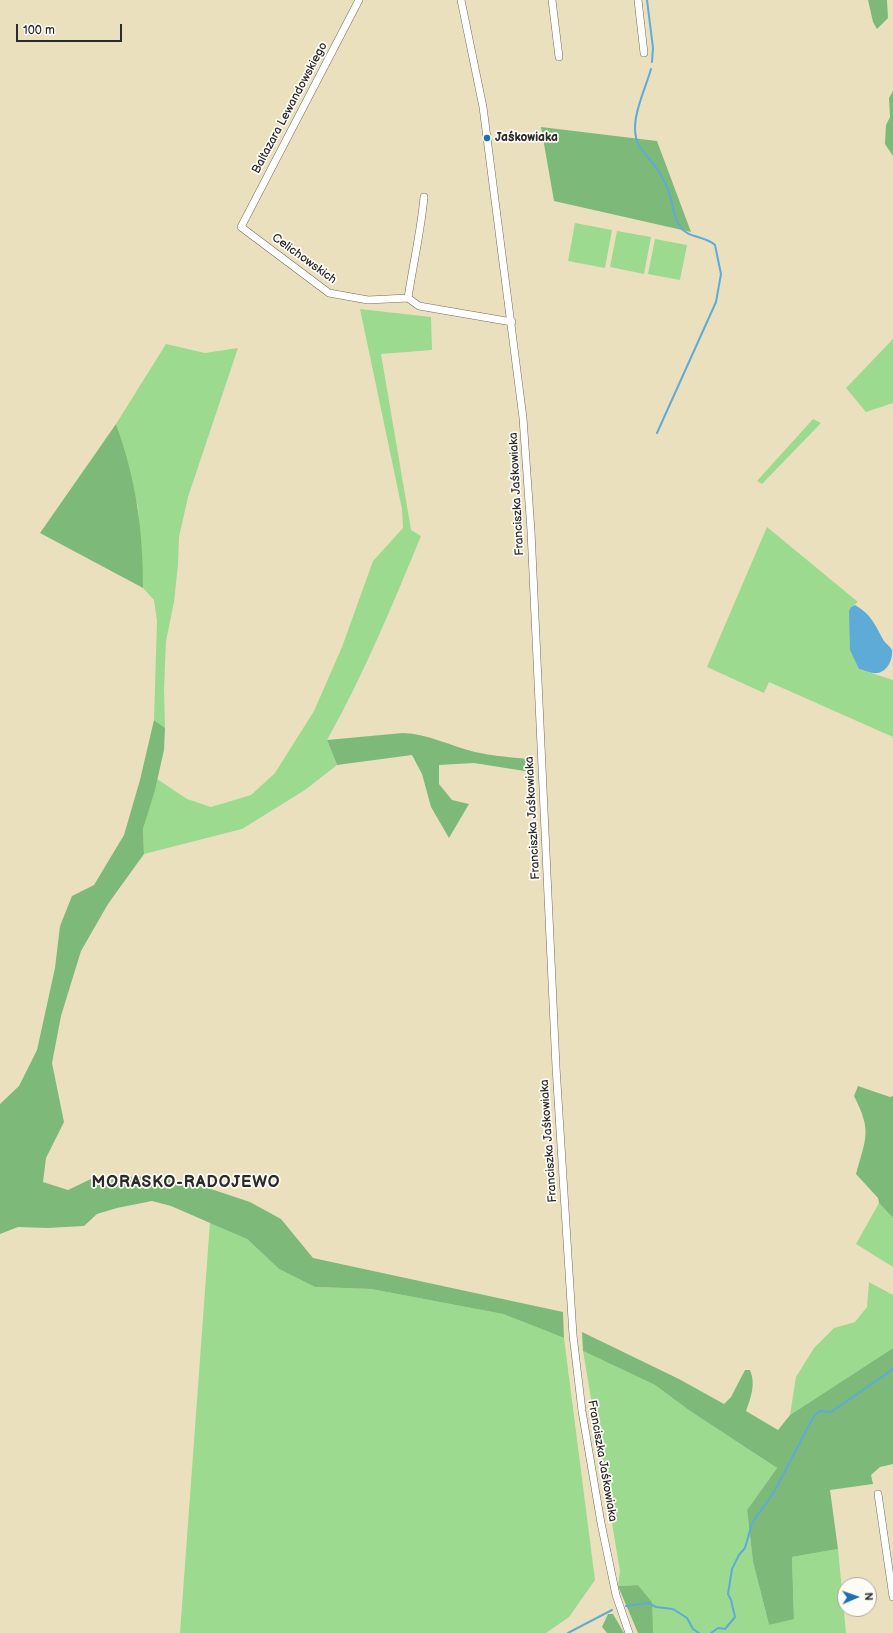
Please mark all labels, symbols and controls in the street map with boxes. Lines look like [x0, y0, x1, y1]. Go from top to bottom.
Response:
scale bar [18, 16, 124, 42]
text: 100 m [23, 23, 55, 38]
street label: Baltazara Lewandowskiego [249, 40, 331, 176]
place label: Jaśkowiaka [495, 131, 558, 145]
marker: Jaśkowiaka [482, 133, 492, 143]
street label: Celichowskich [269, 231, 339, 287]
street label: Franciszka Jaśkowiaka [507, 432, 527, 556]
street label: Franciszka Jaśkowiaka [523, 756, 543, 880]
street label: Franciszka Jaśkowiaka [538, 1079, 560, 1203]
district label: MORASKO-RADOJEWO [91, 1173, 281, 1193]
street label: Franciszka Jaśkowiaka [584, 1399, 620, 1523]
north arrow [837, 1577, 877, 1617]
text: N [862, 1592, 875, 1601]

